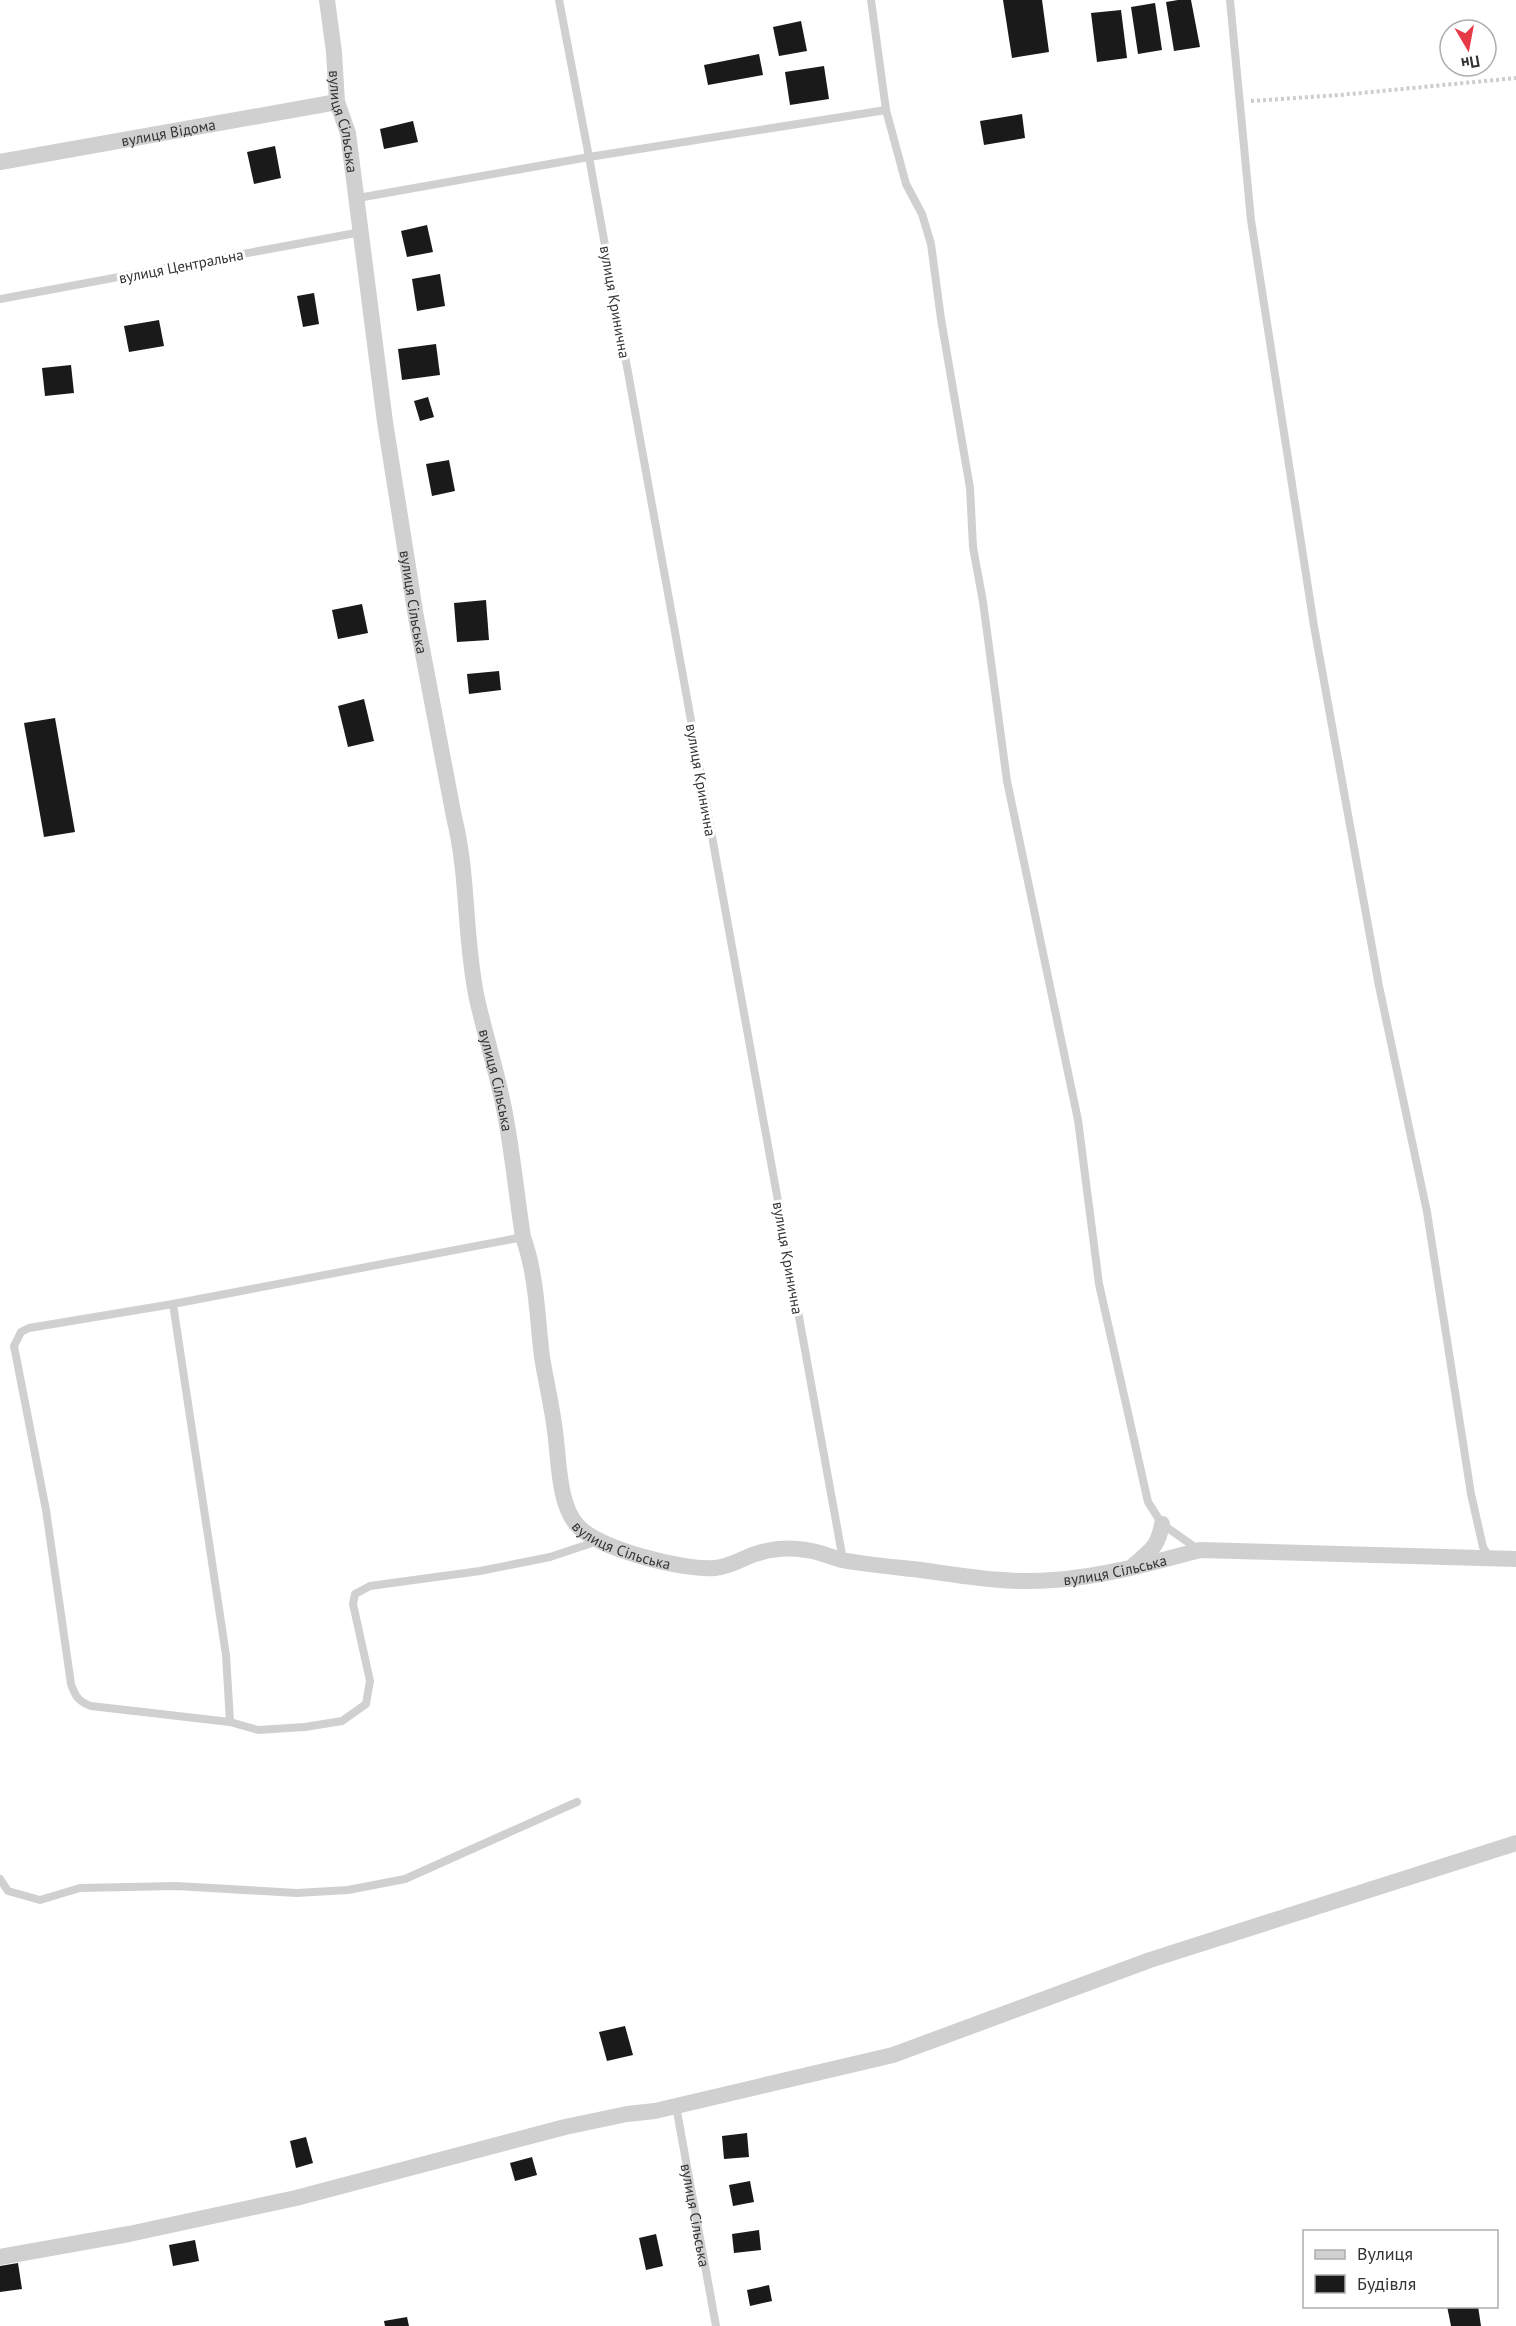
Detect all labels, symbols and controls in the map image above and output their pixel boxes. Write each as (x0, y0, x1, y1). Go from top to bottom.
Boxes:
north arrow (1438, 18, 1498, 78)
text: Пн (1460, 51, 1482, 74)
street label: вулиця Сільська (326, 70, 362, 174)
street label: вулиця Відома (120, 114, 217, 150)
street label: вулиця Кринична (596, 244, 634, 360)
street label: вулиця Центральна (117, 245, 245, 287)
street label: вулиця Сільська (396, 549, 432, 655)
street label: вулиця Кринична (682, 722, 720, 838)
street label: вулиця Сільська (475, 1027, 517, 1133)
street label: вулиця Кринична (769, 1200, 807, 1316)
street label: вулиця Сільська (568, 1517, 673, 1573)
street label: вулиця Сільська (1063, 1550, 1169, 1589)
street label: вулиця Сільська (677, 2162, 715, 2268)
legend (1303, 2230, 1498, 2308)
text: Вулиця (1357, 2242, 1413, 2265)
text: Будівля (1357, 2272, 1416, 2295)

